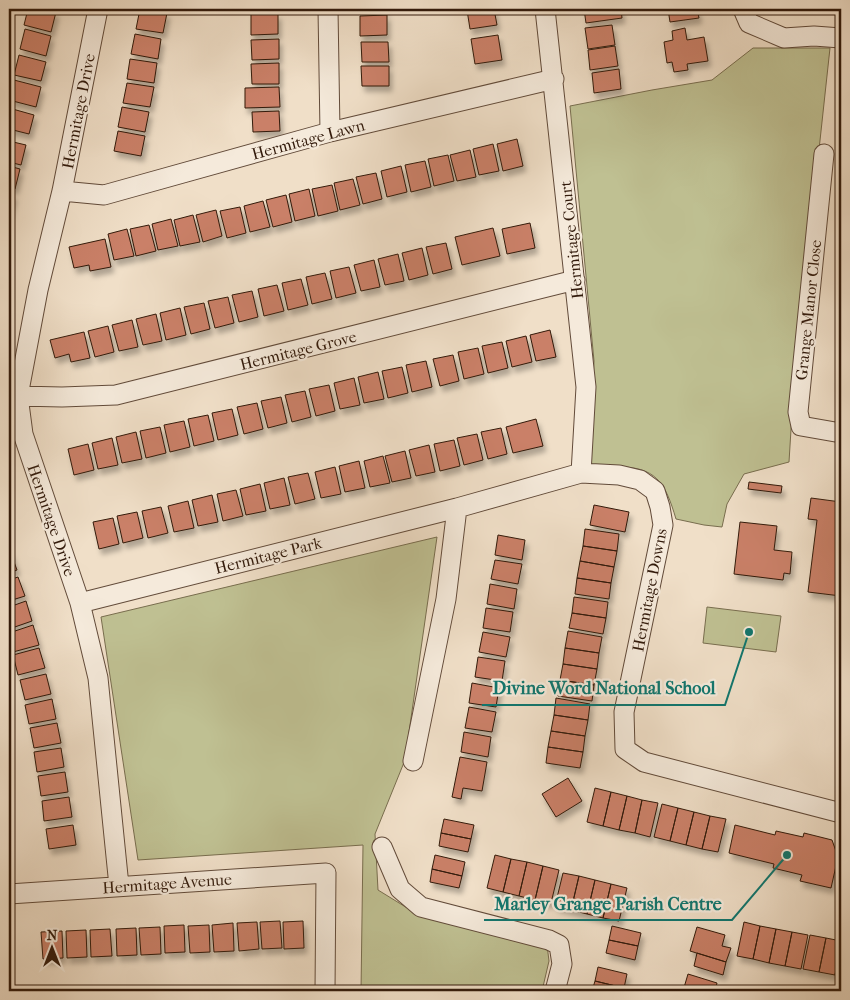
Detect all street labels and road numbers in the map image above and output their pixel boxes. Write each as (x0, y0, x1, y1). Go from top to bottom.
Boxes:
street label: Hermitage Drive (58, 52, 99, 170)
street label: Hermitage Lawn (250, 115, 367, 164)
street label: Hermitage Court (556, 180, 587, 300)
street label: Grange Manor Close (792, 239, 825, 381)
street label: Hermitage Grove (238, 327, 359, 374)
street label: Hermitage Drive (23, 462, 80, 579)
street label: Hermitage Downs (628, 527, 671, 653)
street label: Hermitage Park (212, 533, 324, 578)
street label: Hermitage Avenue (102, 869, 233, 898)

